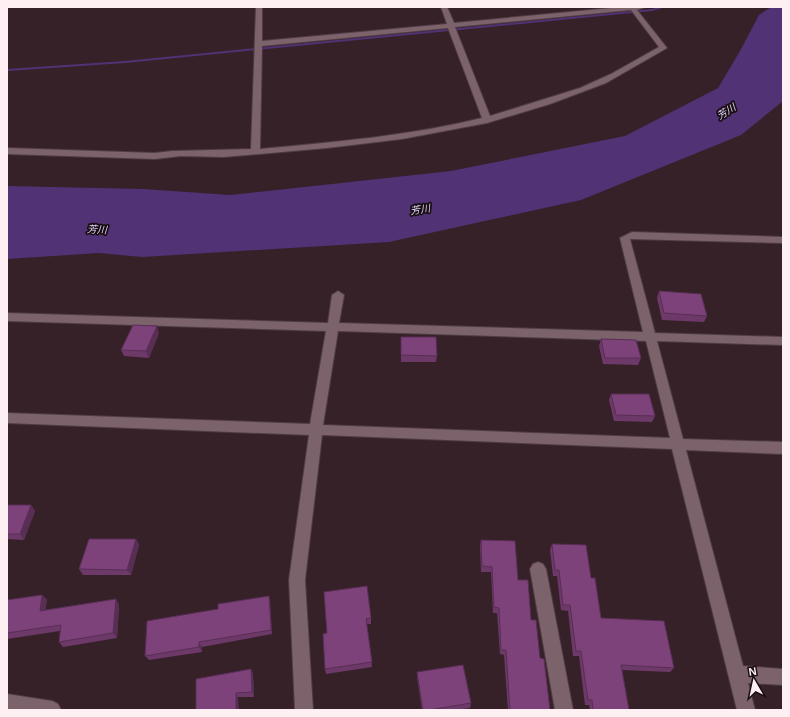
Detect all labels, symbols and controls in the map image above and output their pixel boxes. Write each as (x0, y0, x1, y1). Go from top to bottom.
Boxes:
water label: 芳川 (715, 101, 739, 121)
water label: 芳川 (409, 202, 432, 216)
water label: 芳川 (87, 223, 108, 236)
north arrow (734, 661, 774, 701)
text: N (748, 665, 757, 678)

